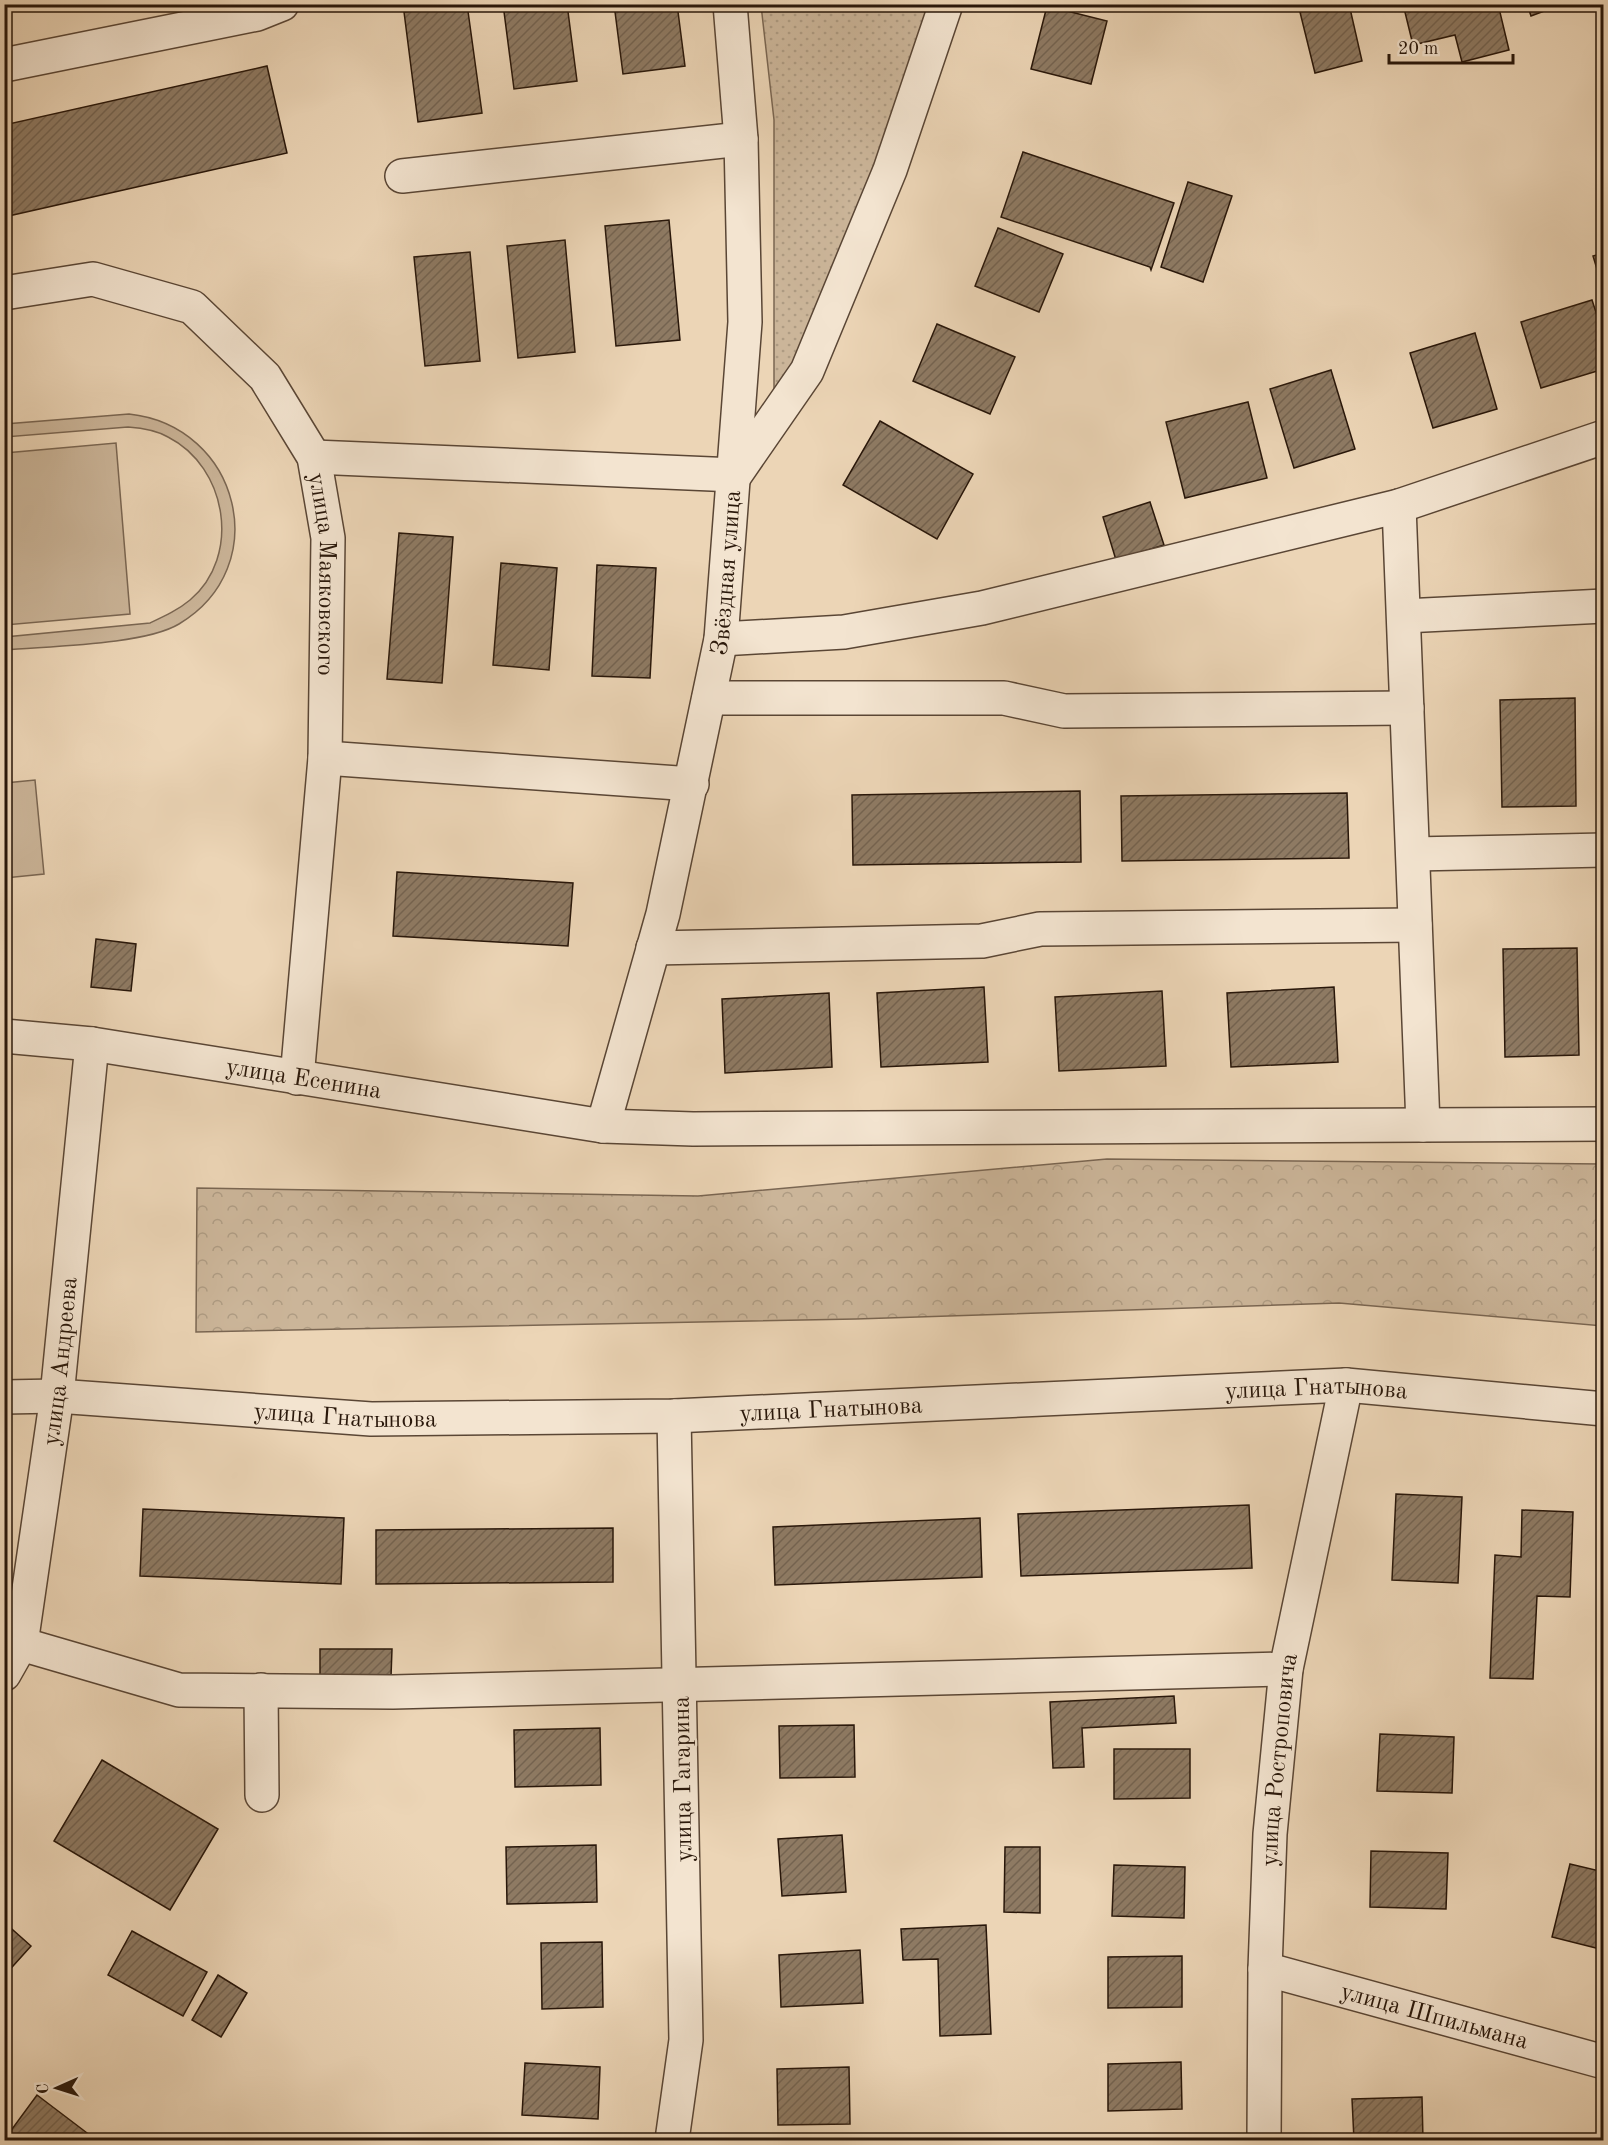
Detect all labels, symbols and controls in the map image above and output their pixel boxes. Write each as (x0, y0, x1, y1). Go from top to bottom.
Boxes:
scale bar (1389, 27, 1514, 65)
text: 20 m (1398, 40, 1438, 58)
street label: улица Маяковского (303, 471, 338, 676)
street label: Звёздная улица (708, 489, 746, 658)
street label: улица Есенина (224, 1056, 383, 1104)
street label: улица Андреева (40, 1276, 83, 1447)
street label: улица Гнатынова (1225, 1375, 1409, 1405)
street label: улица Гнатынова (739, 1395, 923, 1427)
street label: улица Гнатынова (253, 1400, 437, 1433)
street label: улица Ростроповича (1259, 1651, 1303, 1867)
street label: улица Гагарина (671, 1696, 697, 1862)
street label: улица Шпильмана (1338, 1980, 1531, 2055)
north arrow (27, 2058, 87, 2118)
text: С (36, 2083, 52, 2094)

